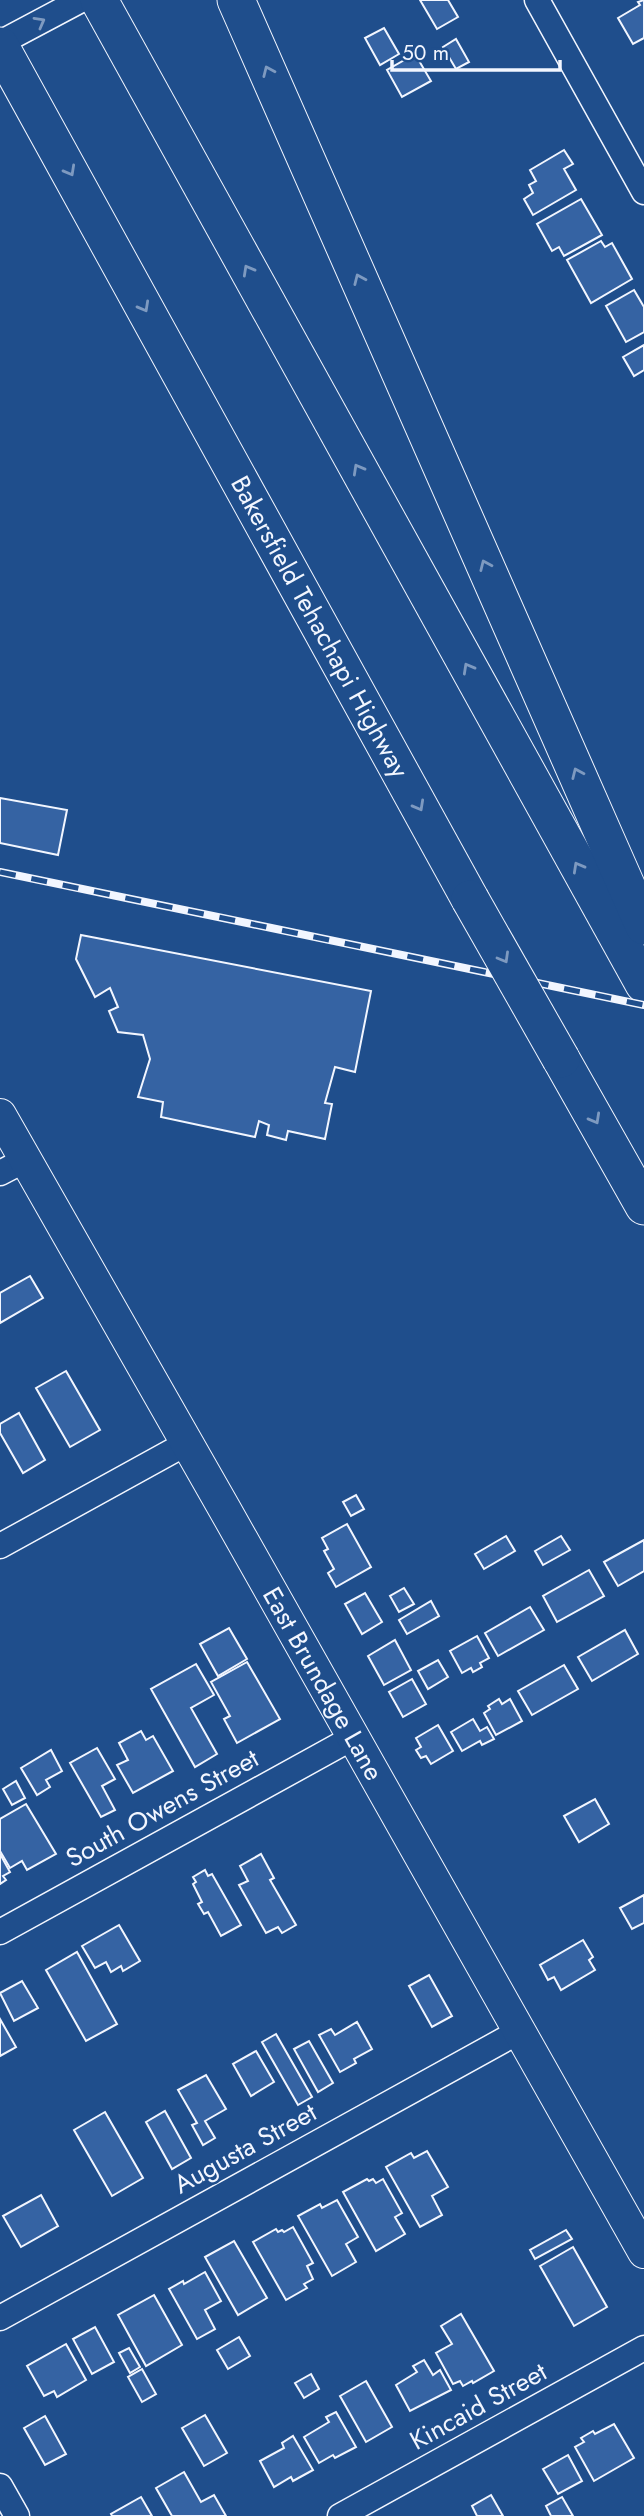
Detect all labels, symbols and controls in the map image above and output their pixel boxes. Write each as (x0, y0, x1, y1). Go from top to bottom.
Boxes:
one-way arrow (33, 16, 45, 30)
scale bar (392, 28, 560, 72)
text: 50 m (402, 38, 449, 68)
one-way arrow (262, 66, 276, 78)
one-way arrow (62, 164, 75, 176)
one-way arrow (243, 265, 256, 277)
one-way arrow (353, 274, 367, 287)
one-way arrow (136, 300, 149, 312)
one-way arrow (353, 464, 366, 476)
street label: Bakersfield Tehachapi Highway (221, 469, 419, 785)
one-way arrow (479, 560, 493, 572)
one-way arrow (463, 663, 476, 675)
one-way arrow (571, 768, 585, 781)
one-way arrow (411, 799, 424, 812)
one-way arrow (573, 862, 586, 874)
one-way arrow (496, 951, 509, 963)
one-way arrow (587, 1111, 600, 1124)
street label: East Brundage Lane (253, 1580, 393, 1787)
street label: South Owens Street (59, 1739, 266, 1877)
street label: Augusta Street (167, 2093, 324, 2203)
street label: Kincaid Street (403, 2352, 554, 2459)

